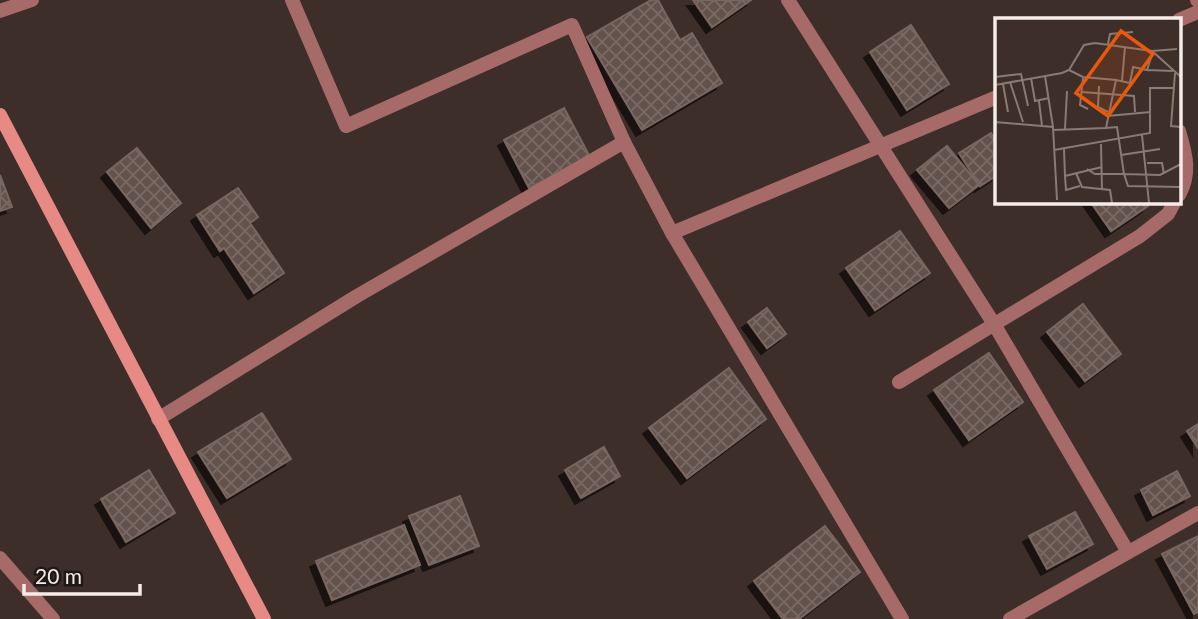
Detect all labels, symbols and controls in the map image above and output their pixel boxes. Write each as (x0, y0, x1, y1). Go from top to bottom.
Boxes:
inset map (995, 18, 1180, 203)
scale bar (24, 552, 140, 596)
text: 20 m (35, 563, 82, 588)

